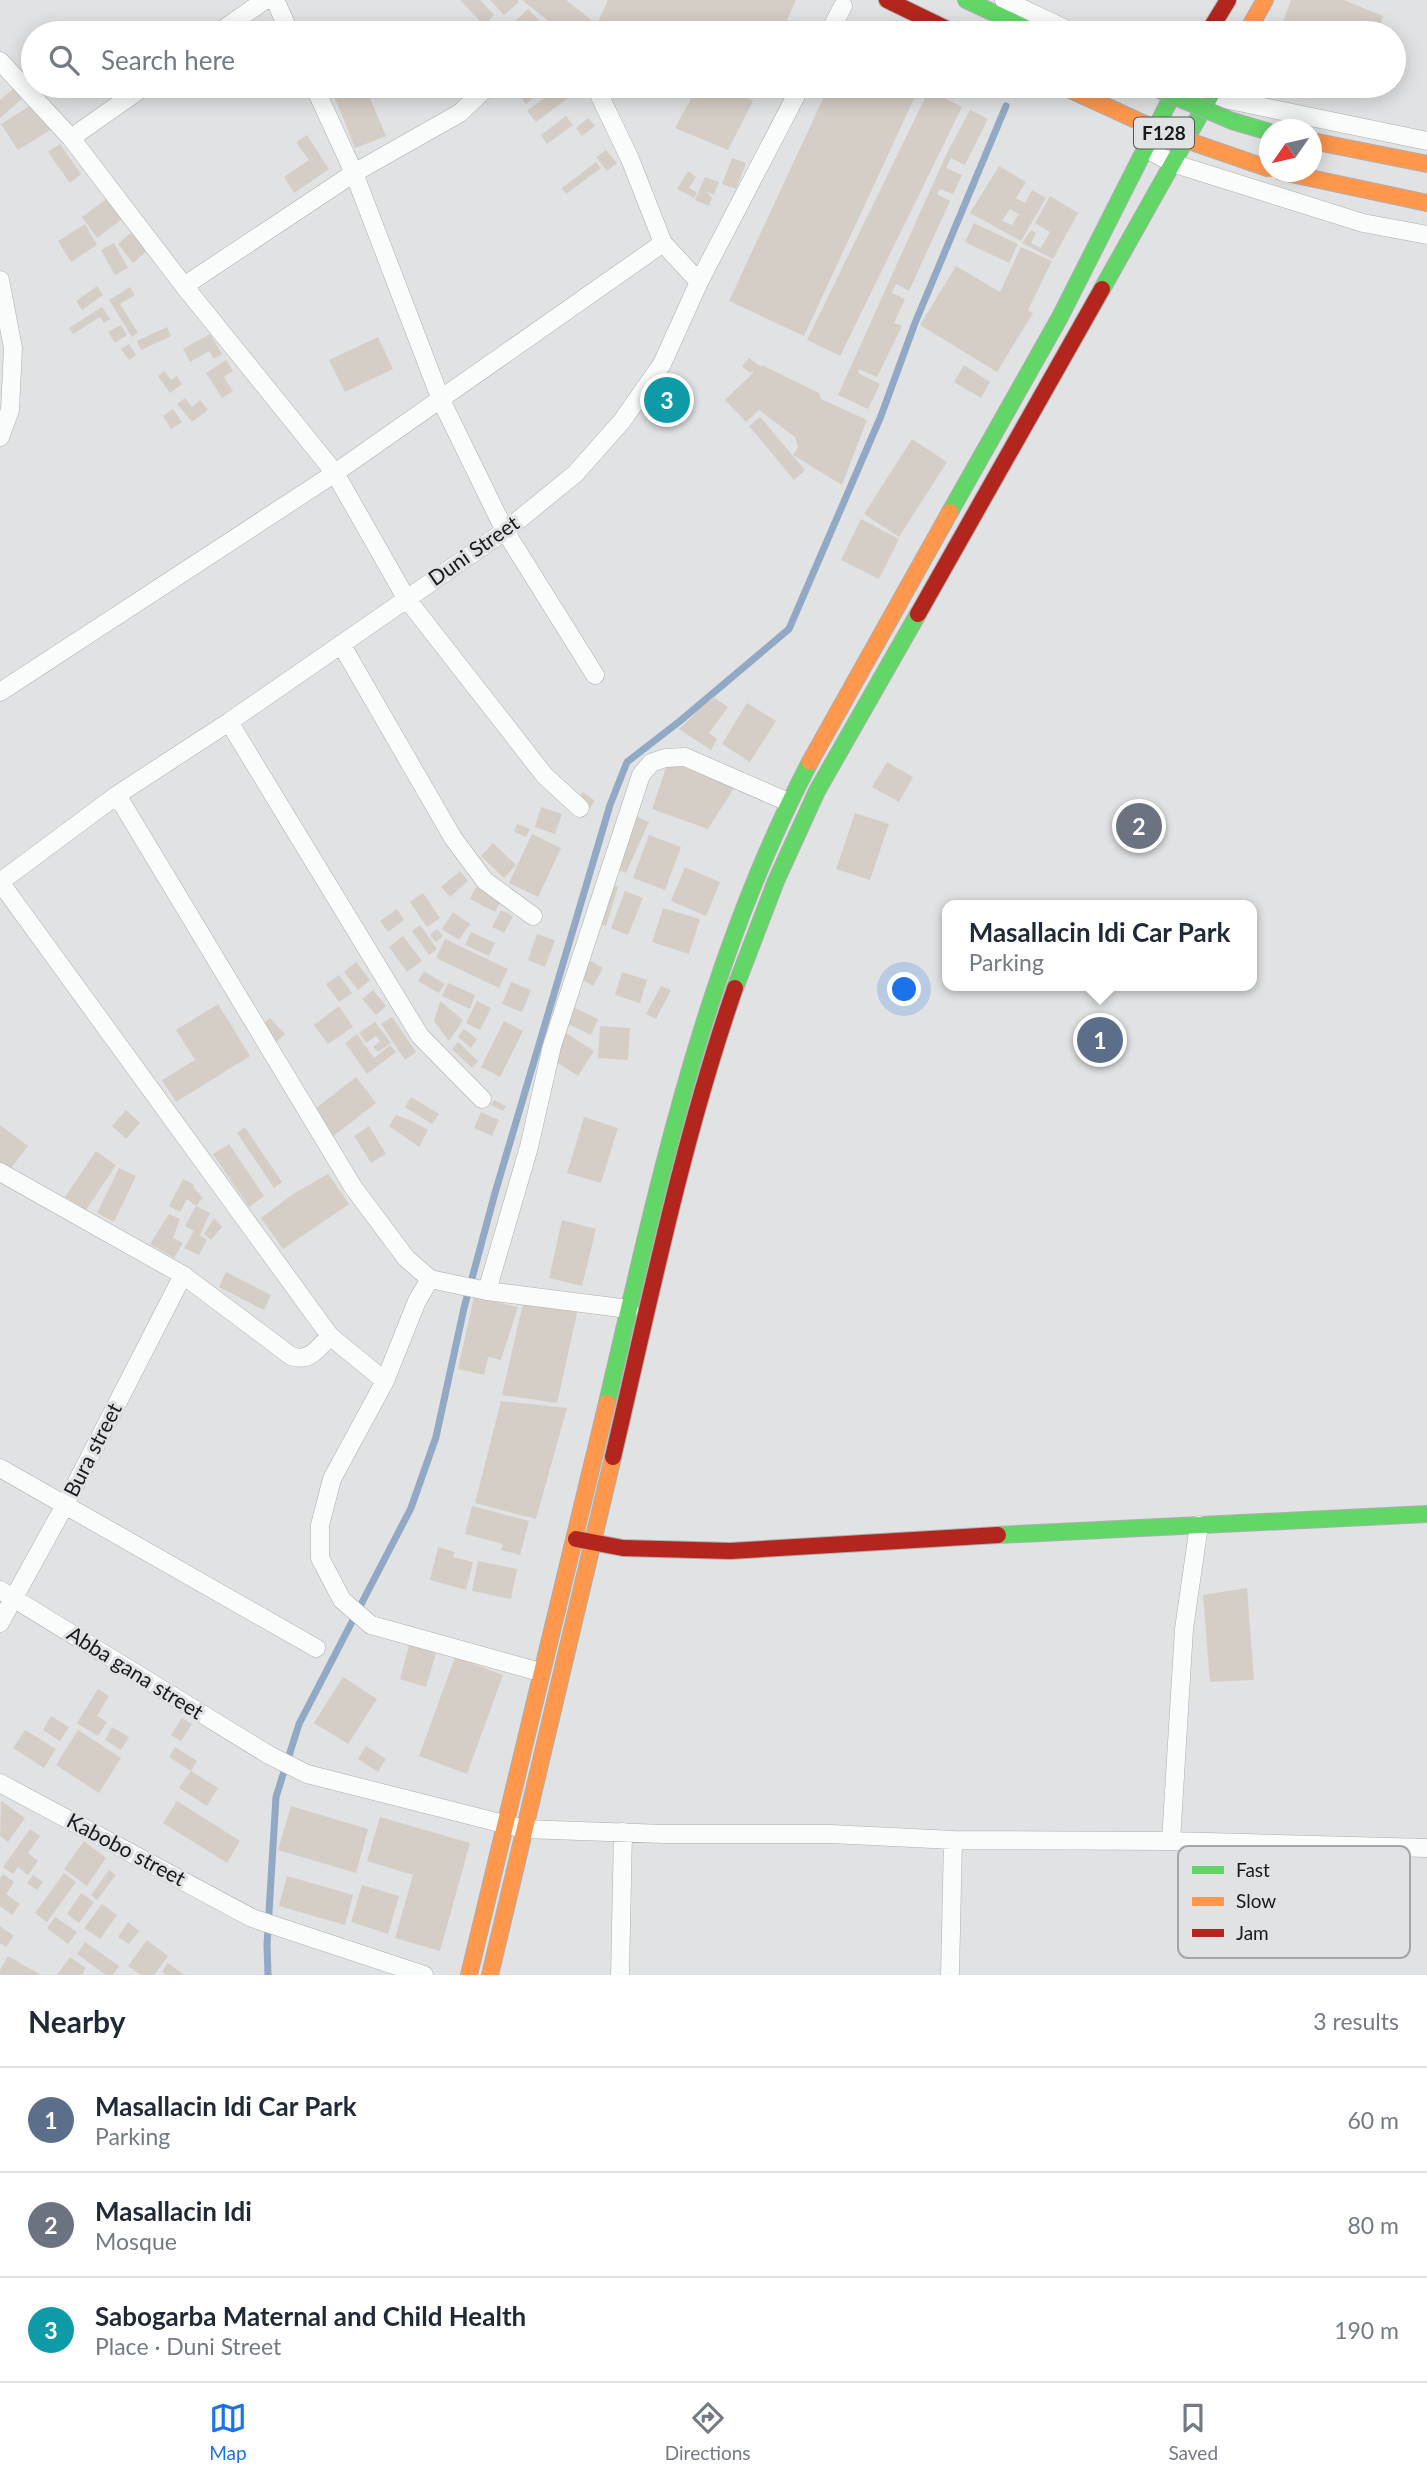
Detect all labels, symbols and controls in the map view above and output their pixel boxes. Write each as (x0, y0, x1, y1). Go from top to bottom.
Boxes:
search box (21, 21, 1406, 98)
icon: search (45, 41, 83, 79)
text: Search here (101, 44, 235, 76)
road number: F128 (1134, 118, 1194, 148)
north arrow (1259, 119, 1322, 182)
pin: 3 (644, 374, 690, 426)
street label: Duni Street (423, 509, 524, 590)
pin: 2 (1116, 800, 1162, 852)
popup (942, 900, 1257, 991)
text: Masallacin Idi Car Park (969, 916, 1230, 948)
text: Parking (969, 948, 1044, 976)
your location (887, 972, 921, 1006)
pin: 1 (1077, 1014, 1123, 1066)
street label: Bura street (57, 1398, 126, 1500)
street label: Abba gana street (63, 1620, 209, 1724)
street label: Kabobo street (63, 1807, 191, 1891)
legend (1178, 1846, 1410, 1958)
text: Fast (1236, 1858, 1270, 1881)
text: Slow (1236, 1889, 1276, 1912)
text: Jam (1236, 1921, 1269, 1944)
text: Nearby (28, 2003, 126, 2039)
text: 3 results (1313, 2007, 1399, 2035)
text: Masallacin Idi Car Park (95, 2090, 357, 2122)
text: 1 (44, 2106, 58, 2134)
text: 60 m (1348, 2106, 1399, 2134)
text: Parking (95, 2122, 170, 2150)
text: Masallacin Idi (95, 2195, 252, 2227)
text: 2 (44, 2211, 58, 2239)
text: 80 m (1348, 2211, 1399, 2239)
text: Mosque (95, 2227, 177, 2255)
text: Sabogarba Maternal and Child Health (95, 2300, 526, 2332)
text: 3 (44, 2316, 58, 2344)
text: 190 m (1334, 2316, 1399, 2344)
text: Place · Duni Street (95, 2332, 281, 2360)
tab: Map (209, 2399, 247, 2464)
tab: Directions (665, 2399, 751, 2464)
tab: Saved (1168, 2399, 1218, 2464)

